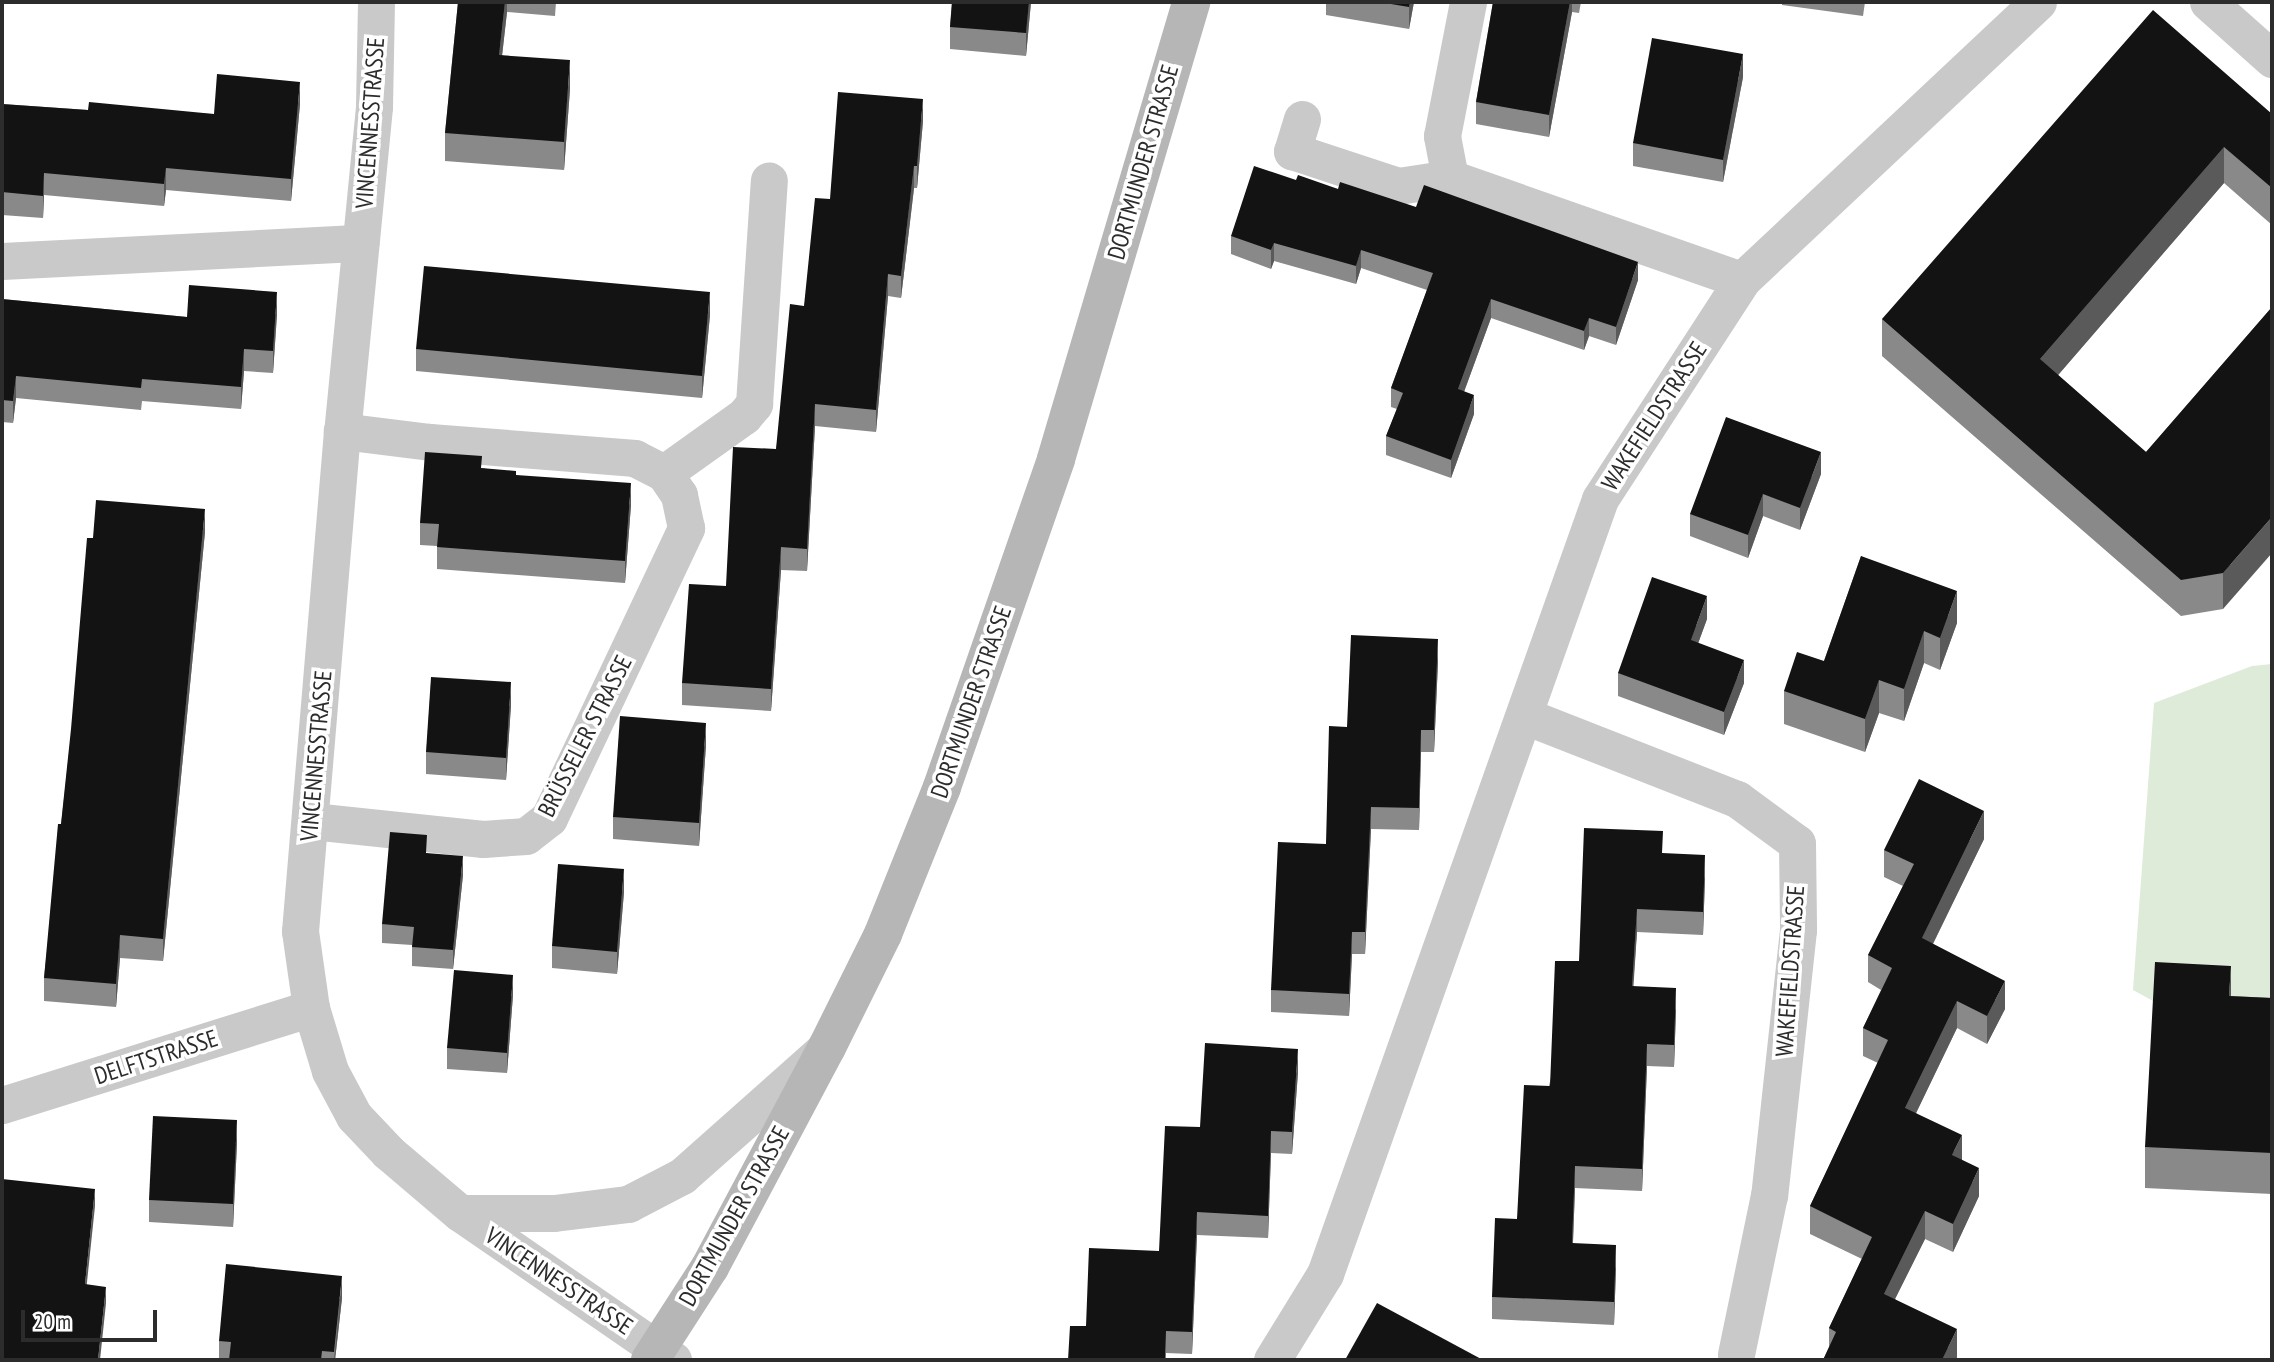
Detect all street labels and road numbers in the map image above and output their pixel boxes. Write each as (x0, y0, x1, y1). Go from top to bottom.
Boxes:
street label: VINCENNESSTRASSE (350, 36, 390, 210)
street label: DORTMUNDER STRASSE (1101, 61, 1185, 263)
street label: WAKEFIELDSTRASSE (1595, 336, 1713, 496)
street label: DORTMUNDER STRASSE (925, 602, 1017, 802)
street label: BRÜSSELER STRASSE (532, 651, 638, 821)
street label: VINCENNESSTRASSE (294, 669, 338, 843)
street label: WAKEFIELDSTRASSE (1770, 884, 1810, 1058)
street label: DELFTSTRASSE (91, 1024, 221, 1090)
street label: DORTMUNDER STRASSE (673, 1121, 795, 1311)
street label: VINCENNESSTRASSE (480, 1221, 638, 1341)

